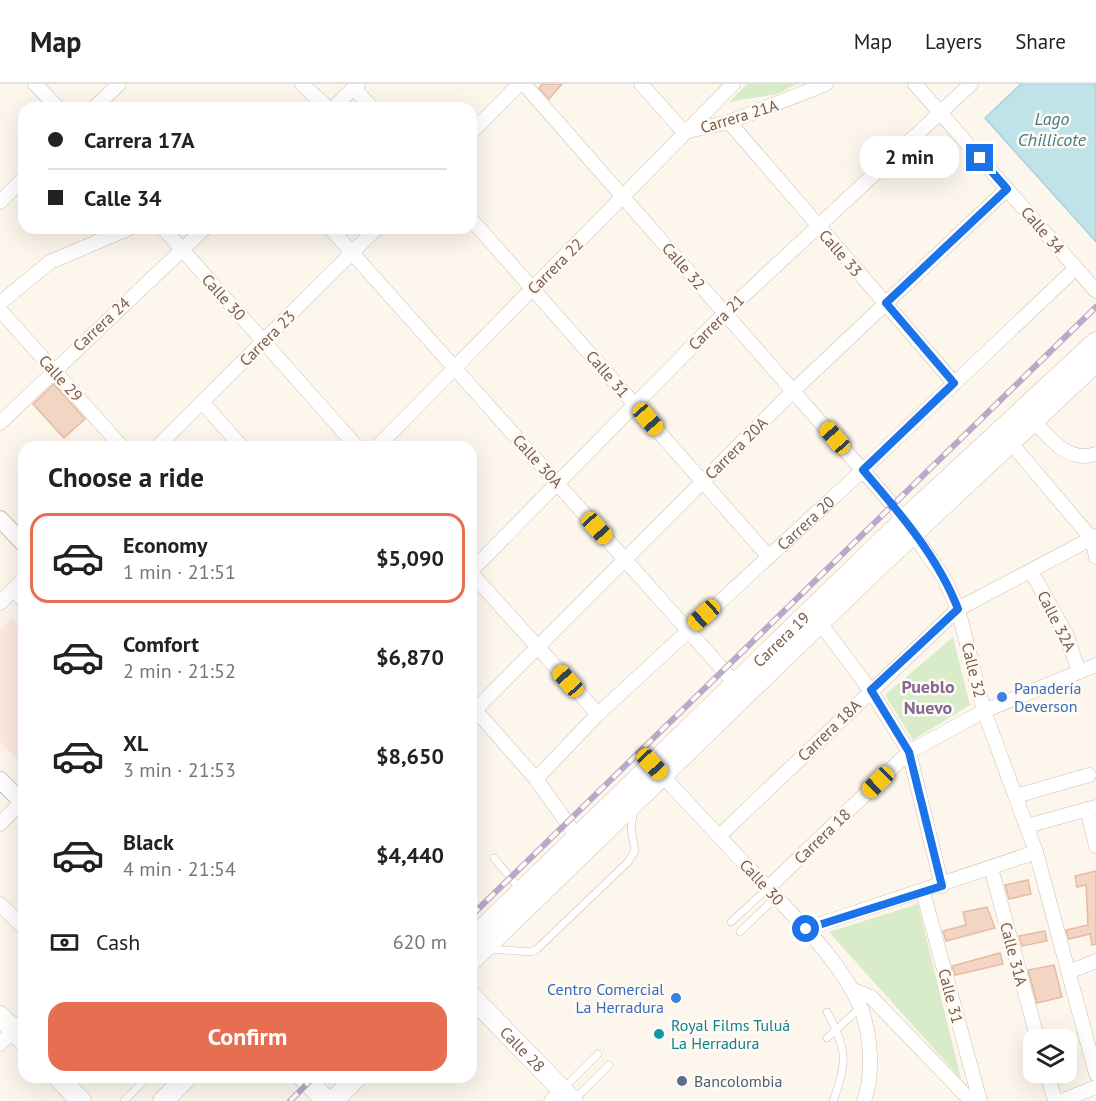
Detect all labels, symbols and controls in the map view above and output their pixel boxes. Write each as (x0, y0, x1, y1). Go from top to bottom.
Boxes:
text: Map (30, 23, 81, 60)
text: Map (854, 28, 892, 55)
text: Layers (925, 28, 982, 55)
text: Share (1015, 28, 1066, 55)
street label: Carrera 21A (698, 95, 781, 137)
water label: Lago Chillicote (1018, 107, 1087, 151)
text: Carrera 17A (84, 126, 195, 154)
callout: 2 min (860, 137, 959, 179)
text: 2 min (885, 144, 934, 170)
route end (966, 144, 993, 171)
text: Calle 34 (84, 184, 162, 212)
street label: Calle 34 (1017, 202, 1069, 258)
street label: Calle 33 (815, 225, 867, 281)
street label: Carrera 22 (523, 234, 587, 298)
street label: Calle 32 (658, 238, 710, 294)
street label: Calle 30 (198, 270, 250, 325)
street label: Carrera 21 (684, 290, 748, 354)
street label: Carrera 24 (68, 292, 134, 355)
street label: Carrera 23 (235, 306, 299, 370)
street label: Calle 31 (582, 346, 634, 402)
street label: Calle 29 (35, 351, 87, 405)
car (629, 400, 667, 438)
street label: Carrera 20A (701, 412, 772, 483)
car (816, 419, 854, 457)
street label: Calle 30A (509, 430, 568, 492)
text: Choose a ride (48, 460, 204, 494)
street label: Carrera 20 (773, 491, 839, 554)
car (578, 509, 616, 547)
icon: car (51, 531, 105, 585)
text: Economy (123, 531, 207, 559)
text: $5,090 (376, 544, 444, 572)
text: 1 min · 21:51 (123, 559, 236, 585)
street label: Calle 32A (1033, 587, 1081, 655)
car (685, 596, 723, 634)
street label: Carrera 19 (749, 607, 814, 671)
icon: car (51, 630, 105, 684)
text: Comfort (123, 630, 199, 658)
street label: Calle 32 (958, 640, 990, 700)
text: $6,870 (376, 643, 444, 671)
text: 2 min · 21:52 (123, 658, 236, 684)
car (549, 662, 587, 700)
district label: Pueblo Nuevo (901, 675, 955, 719)
place label: Panadería Deverson (1014, 678, 1081, 716)
marker: Panadería Deverson (995, 690, 1009, 704)
street label: Carrera 18A (793, 694, 865, 765)
icon: car (51, 729, 105, 783)
text: XL (123, 729, 148, 757)
text: $8,650 (376, 742, 444, 770)
car (633, 745, 671, 783)
text: 3 min · 21:53 (123, 757, 236, 783)
car (859, 763, 897, 801)
street label: Carrera 18 (790, 804, 854, 868)
icon: car (51, 828, 105, 882)
text: Black (123, 828, 174, 856)
text: $4,440 (376, 841, 444, 869)
street label: Calle 30 (736, 855, 789, 909)
text: 4 min · 21:54 (123, 856, 236, 882)
route start (792, 915, 819, 942)
street label: Calle 31A (996, 920, 1032, 989)
icon: cash (48, 926, 81, 959)
text: Cash (96, 928, 140, 956)
text: 620 m (393, 929, 447, 955)
street label: Calle 31 (934, 966, 968, 1026)
place label: Centro Comercial La Herradura (547, 979, 664, 1017)
marker: Centro Comercial La Herradura (669, 991, 683, 1005)
button: Confirm (48, 1002, 447, 1071)
place label: Royal Films Tuluá La Herradura (671, 1015, 790, 1053)
street label: Calle 28 (496, 1022, 549, 1076)
marker: Royal Films Tuluá La Herradura (652, 1027, 666, 1041)
map controls (1023, 1029, 1077, 1083)
button: layers (1023, 1029, 1077, 1083)
place label: Bancolombia (694, 1071, 783, 1091)
marker: Bancolombia (675, 1074, 689, 1088)

